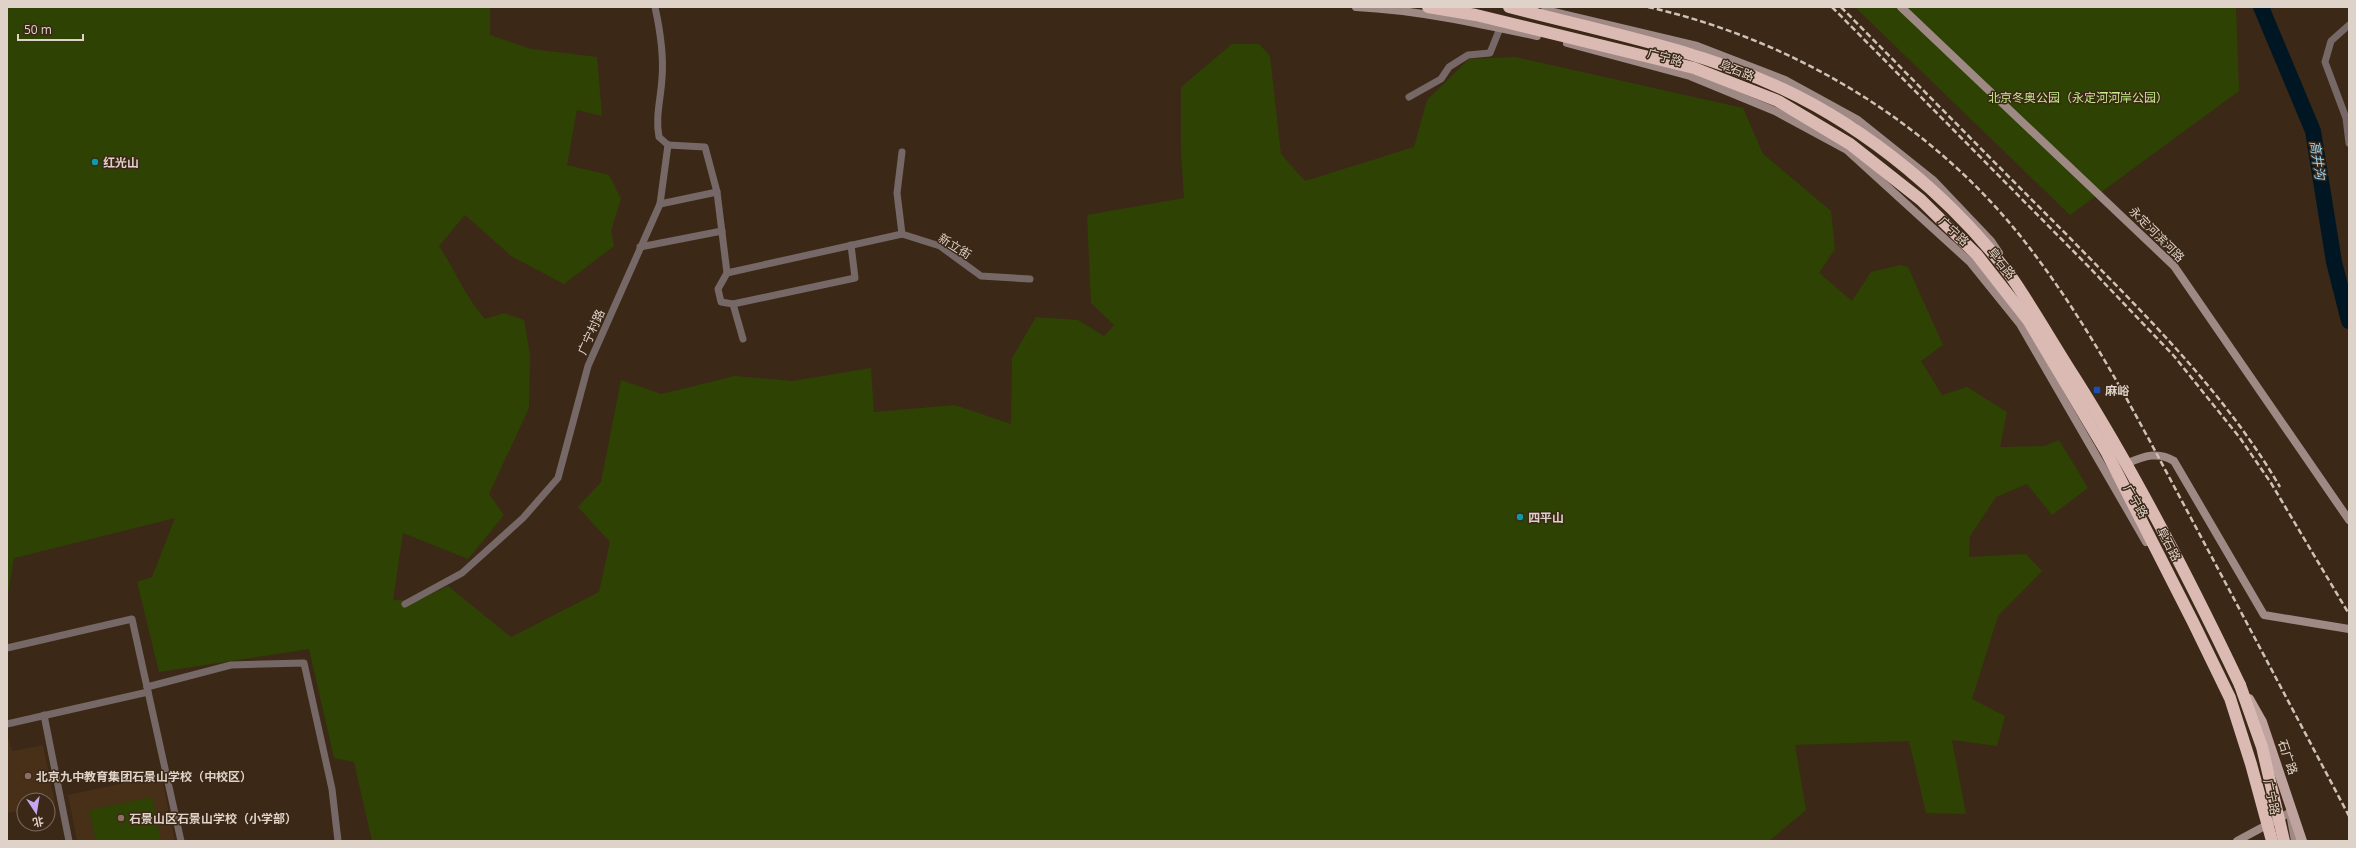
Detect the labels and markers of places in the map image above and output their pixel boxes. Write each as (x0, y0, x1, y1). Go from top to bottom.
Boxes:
place label: 红光山 (103, 154, 139, 171)
marker: 红光山 (90, 157, 100, 167)
place label: 麻峪 (2105, 382, 2130, 399)
marker: 麻峪 (2092, 385, 2102, 395)
place label: 四平山 (1528, 509, 1564, 526)
marker: 四平山 (1515, 512, 1525, 522)
place label: 北京九中教育集团石景山学校（中校区） (36, 768, 252, 785)
marker: 北京九中教育集团石景山学校（中校区） (23, 771, 33, 781)
place label: 石景山区石景山学校（小学部） (129, 810, 297, 827)
marker: 石景山区石景山学校（小学部） (116, 813, 126, 823)

